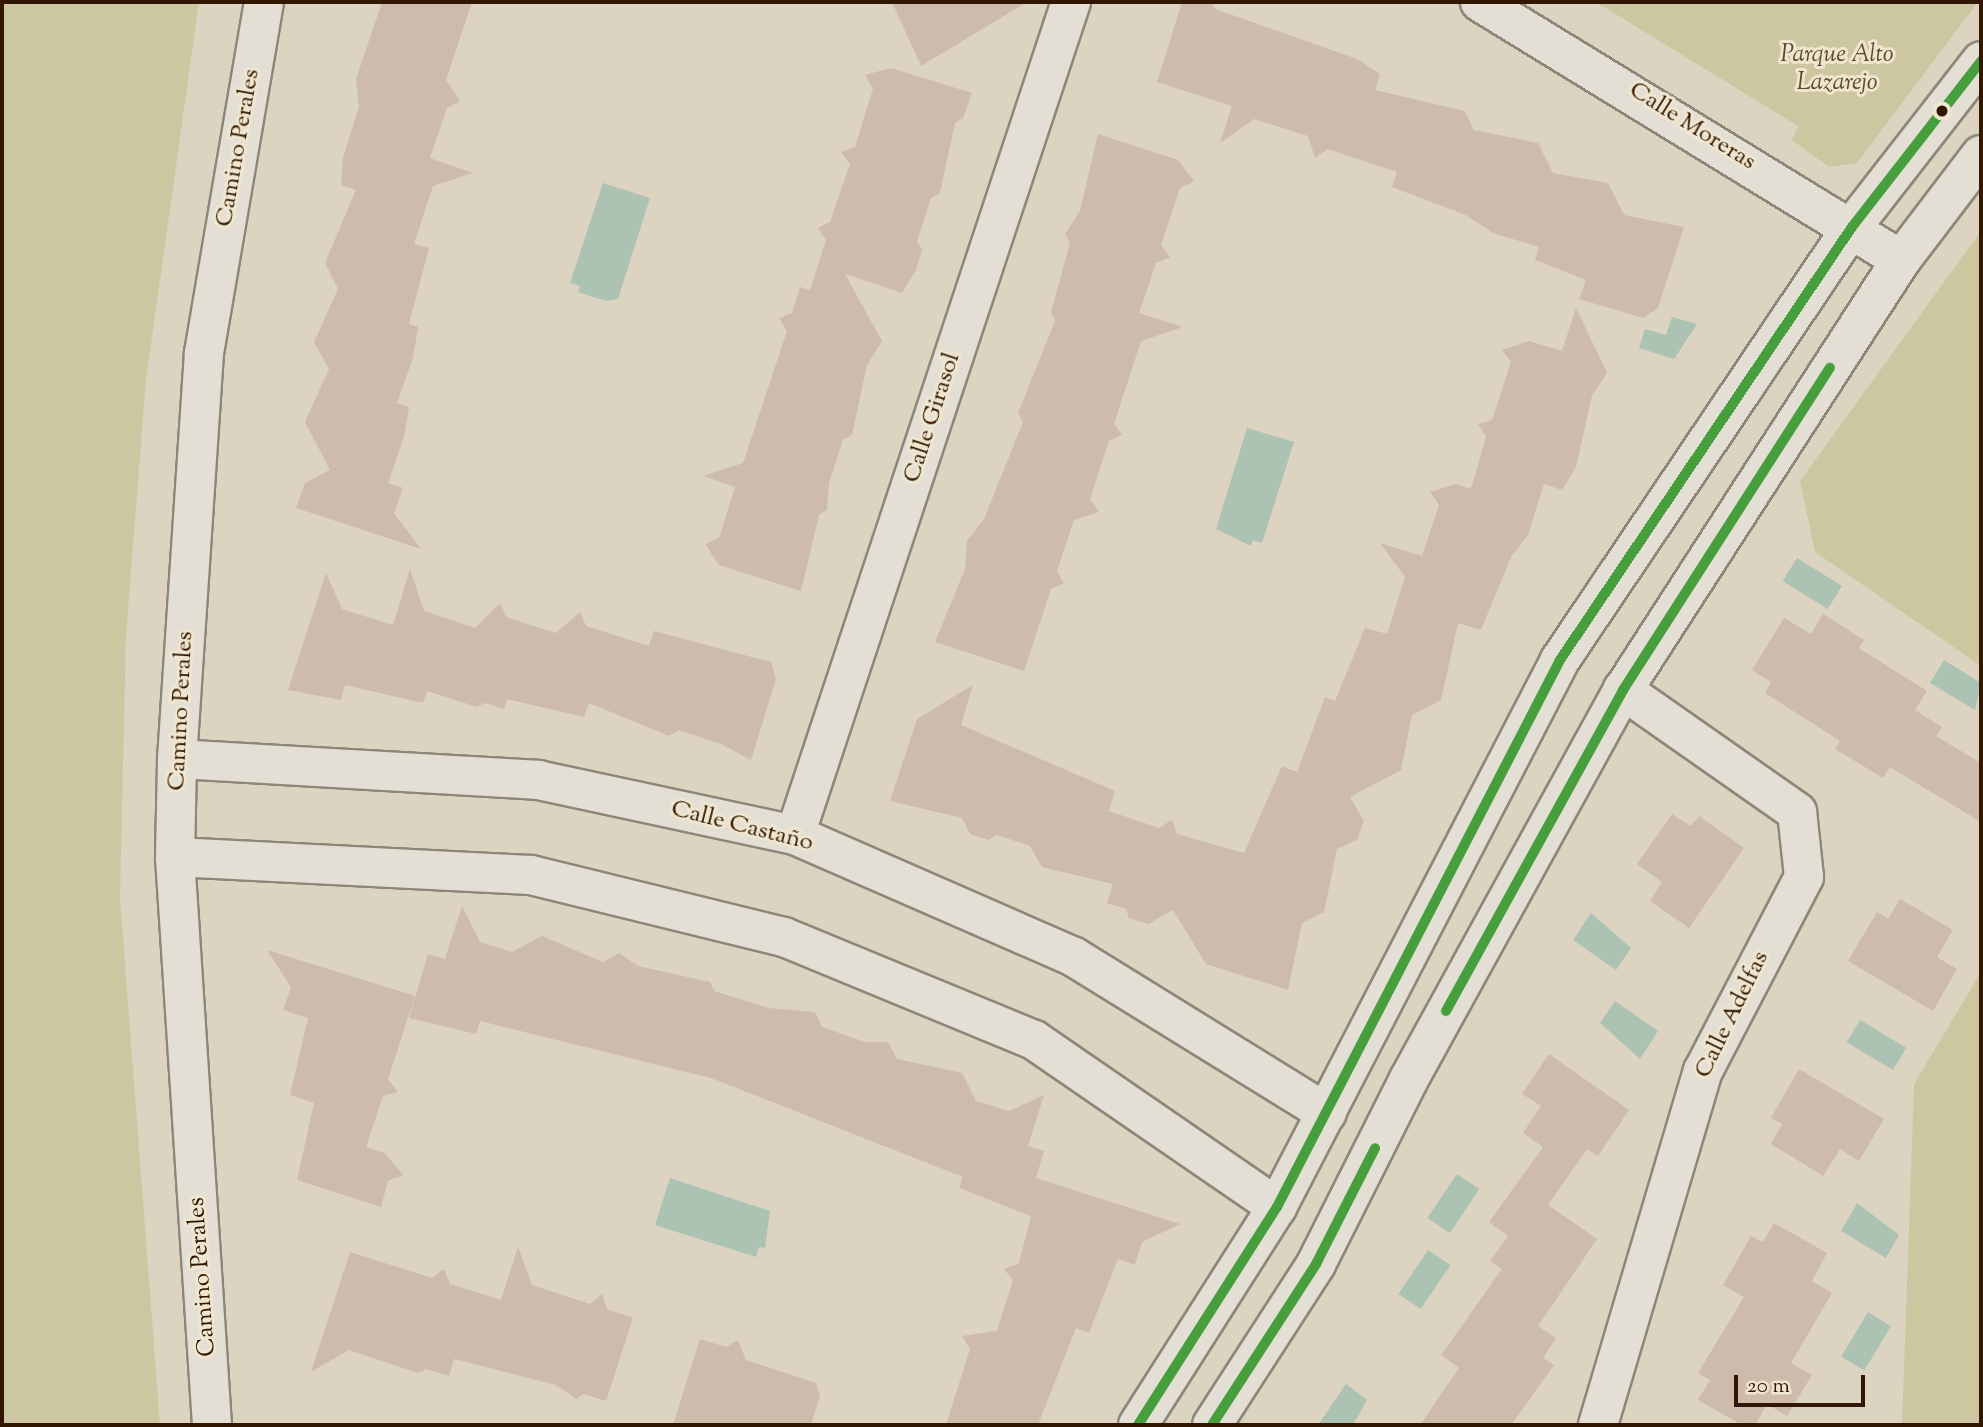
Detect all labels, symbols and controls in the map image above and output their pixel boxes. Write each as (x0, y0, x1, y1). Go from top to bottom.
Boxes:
park label: Parque Alto Lazarejo (1781, 42, 1893, 98)
street label: Camino Perales (211, 67, 267, 229)
street label: Calle Moreras (1623, 77, 1761, 177)
unlabelled marker (1935, 104, 1949, 118)
street label: Calle Girasol (898, 349, 968, 487)
street label: Camino Perales (163, 630, 201, 792)
street label: Calle Castaño (668, 795, 816, 859)
street label: Calle Adelfas (1690, 947, 1776, 1083)
street label: Camino Perales (183, 1196, 223, 1358)
scale bar (1738, 1360, 1869, 1404)
text: 20 m (1747, 1372, 1790, 1402)

